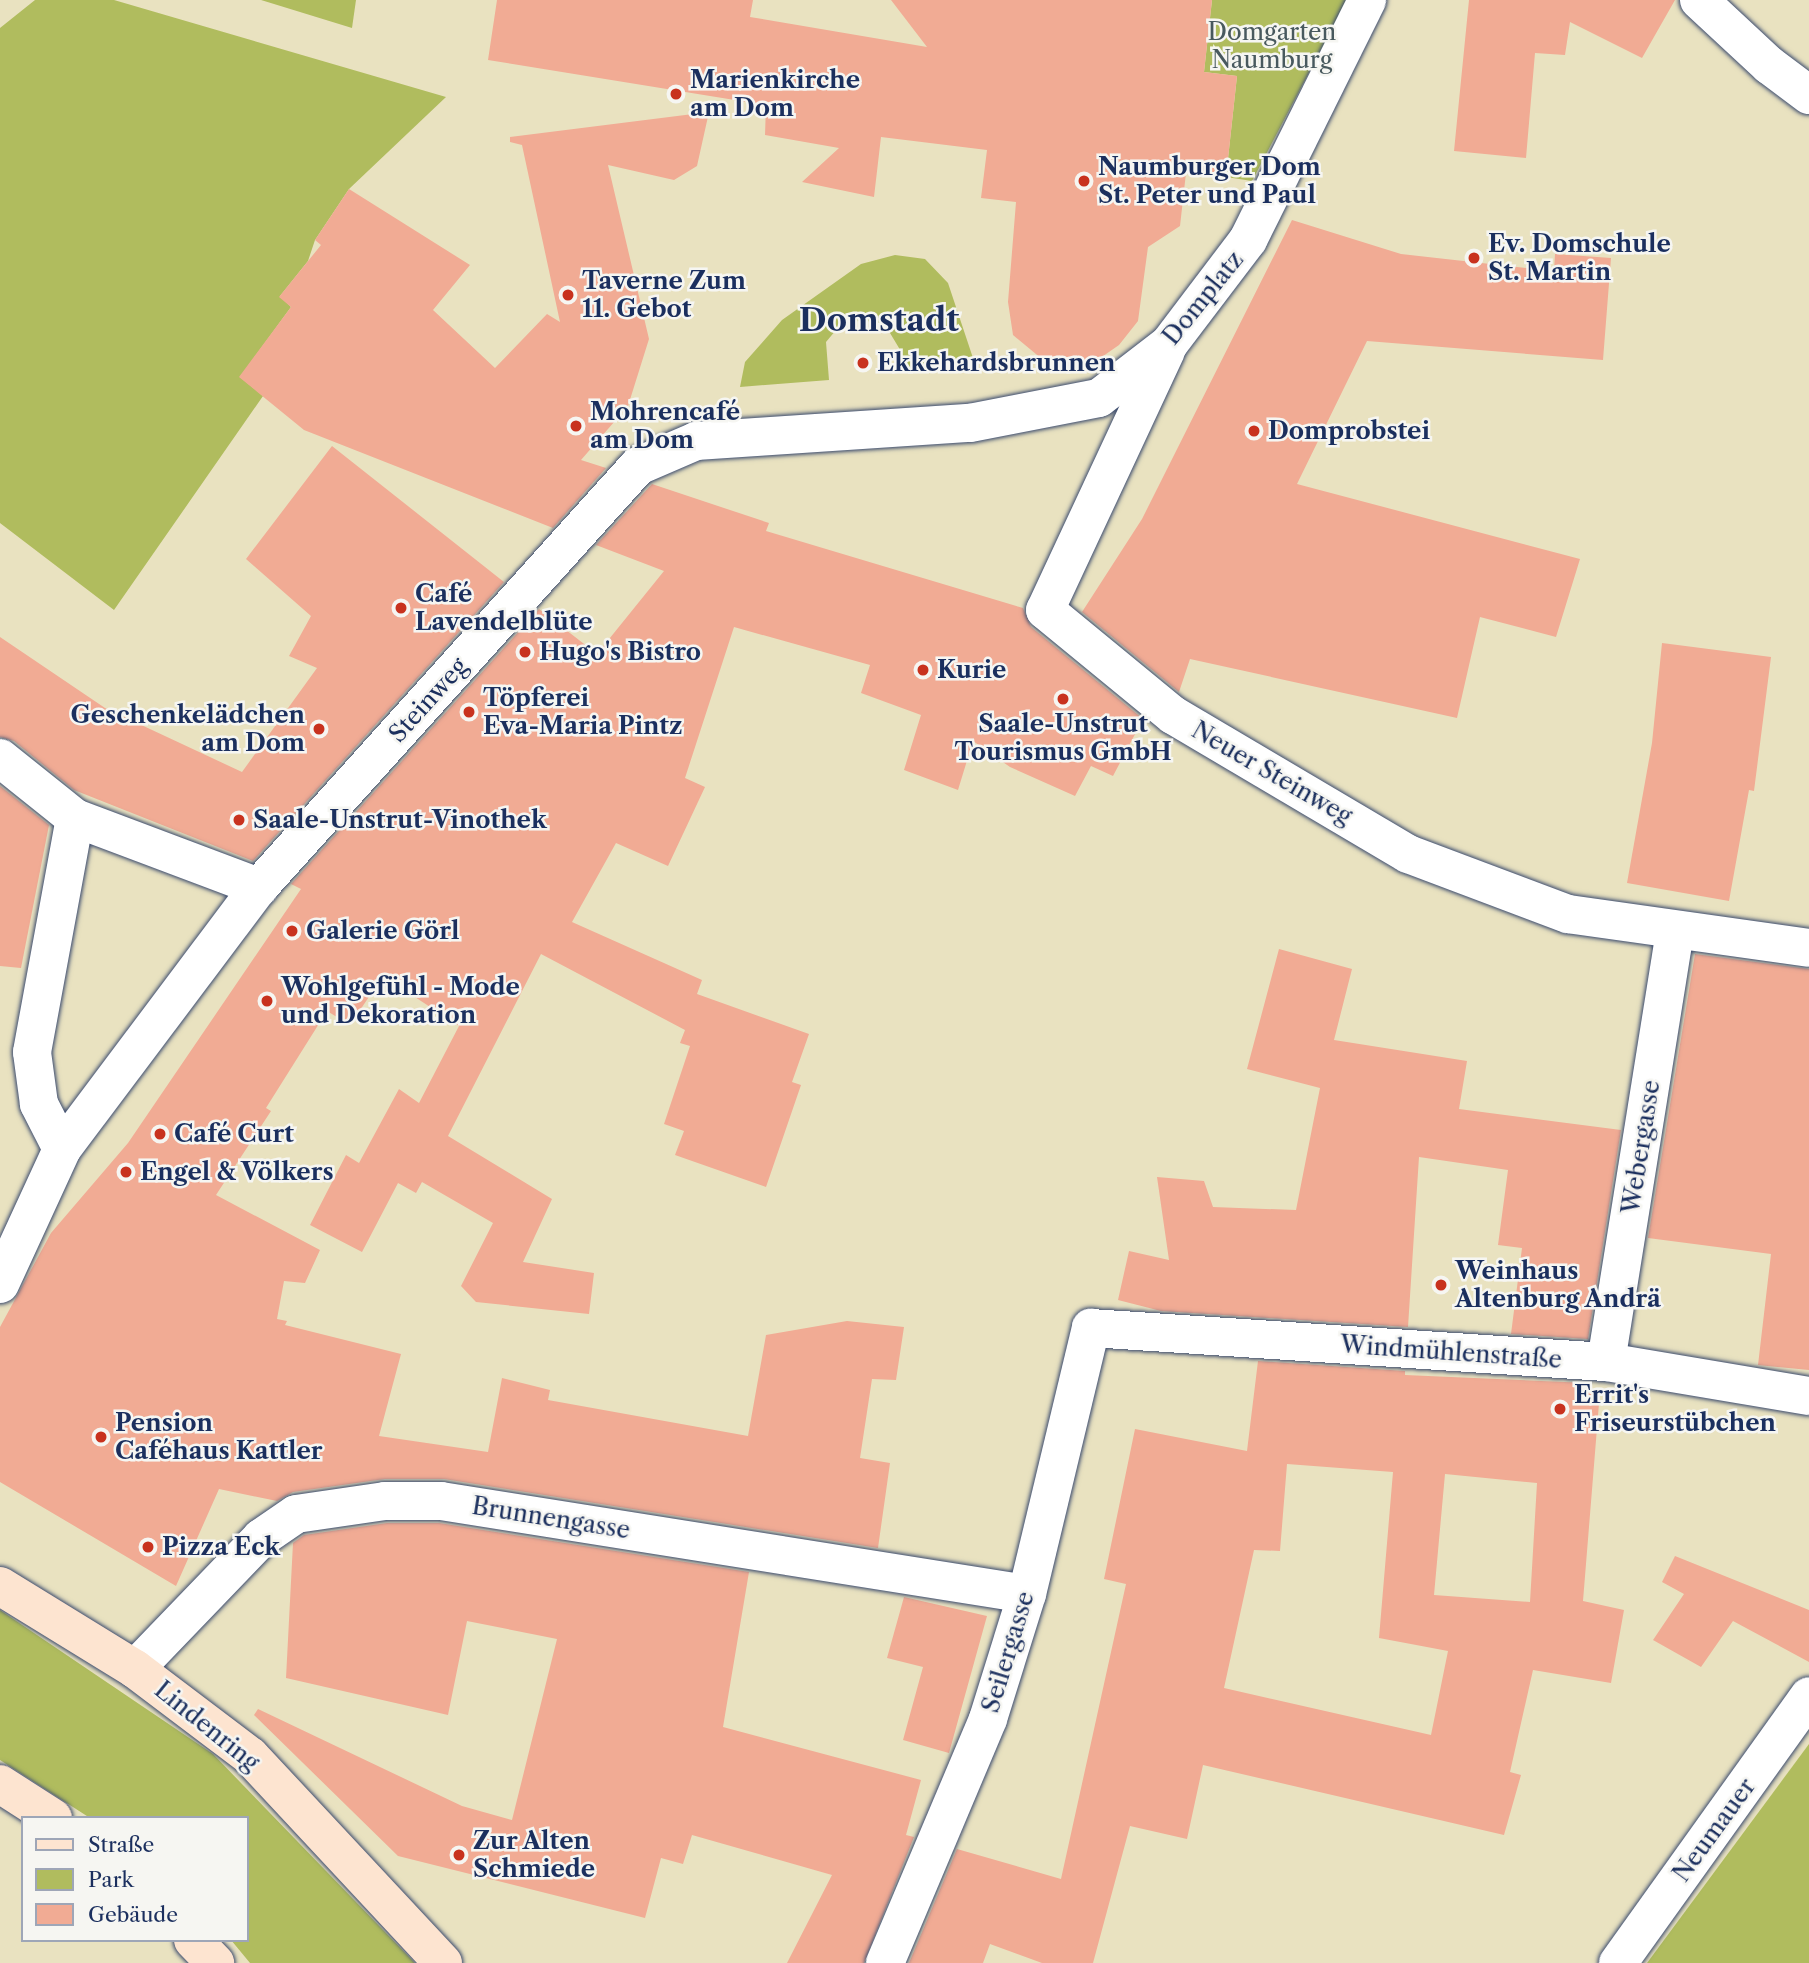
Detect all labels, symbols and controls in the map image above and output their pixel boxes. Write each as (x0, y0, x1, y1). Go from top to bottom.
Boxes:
park label: Domgarten Naumburg (1208, 18, 1336, 74)
place label: Marienkirche am Dom (690, 66, 860, 122)
marker: Marienkirche am Dom (668, 86, 684, 102)
place label: Naumburger Dom St. Peter und Paul (1098, 153, 1321, 209)
marker: Naumburger Dom St. Peter und Paul (1076, 173, 1092, 189)
place label: Ev. Domschule St. Martin (1488, 230, 1671, 286)
street label: Domplatz (1157, 245, 1249, 351)
marker: Ev. Domschule St. Martin (1466, 250, 1482, 266)
place label: Taverne Zum 11. Gebot (582, 267, 746, 323)
marker: Taverne Zum 11. Gebot (560, 287, 576, 303)
district label: Domstadt (799, 301, 959, 339)
place label: Ekkehardsbrunnen (877, 349, 1116, 377)
marker: Ekkehardsbrunnen (855, 355, 871, 371)
place label: Mohrencafé am Dom (590, 398, 740, 454)
place label: Domprobstei (1268, 417, 1430, 445)
marker: Mohrencafé am Dom (568, 418, 584, 434)
marker: Domprobstei (1246, 423, 1262, 439)
place label: Café Lavendelblüte (415, 580, 593, 636)
marker: Café Lavendelblüte (393, 600, 409, 616)
place label: Hugo's Bistro (539, 638, 701, 666)
marker: Hugo's Bistro (517, 644, 533, 660)
street label: Steinweg (383, 652, 473, 748)
place label: Kurie (937, 656, 1006, 684)
marker: Kurie (915, 662, 931, 678)
place label: Töpferei Eva-Maria Pintz (483, 684, 683, 740)
marker: Saale-Unstrut Tourismus GmbH (1055, 691, 1071, 707)
place label: Geschenkelädchen am Dom (70, 701, 305, 757)
marker: Töpferei Eva-Maria Pintz (461, 704, 477, 720)
place label: Saale-Unstrut Tourismus GmbH (954, 710, 1172, 766)
street label: Neuer Steinweg (1187, 715, 1357, 831)
marker: Geschenkelädchen am Dom (311, 721, 327, 737)
place label: Saale-Unstrut-Vinothek (253, 806, 547, 834)
marker: Saale-Unstrut-Vinothek (231, 812, 247, 828)
place label: Galerie Görl (306, 917, 459, 945)
marker: Galerie Görl (284, 923, 300, 939)
place label: Wohlgefühl - Mode und Dekoration (281, 973, 520, 1029)
marker: Wohlgefühl - Mode und Dekoration (259, 993, 275, 1009)
street label: Webergasse (1616, 1078, 1666, 1216)
place label: Café Curt (174, 1120, 294, 1148)
marker: Café Curt (152, 1126, 168, 1142)
place label: Engel & Völkers (140, 1158, 334, 1186)
marker: Engel & Völkers (118, 1164, 134, 1180)
place label: Weinhaus Altenburg Andrä (1455, 1257, 1662, 1313)
marker: Weinhaus Altenburg Andrä (1433, 1277, 1449, 1293)
street label: Windmühlenstraße (1339, 1330, 1563, 1374)
place label: Errit's Friseurstübchen (1574, 1381, 1776, 1437)
marker: Errit's Friseurstübchen (1552, 1401, 1568, 1417)
place label: Pension Caféhaus Kattler (115, 1409, 323, 1465)
marker: Pension Caféhaus Kattler (93, 1429, 109, 1445)
street label: Brunnengasse (470, 1491, 632, 1545)
place label: Pizza Eck (162, 1533, 280, 1561)
marker: Pizza Eck (140, 1539, 156, 1555)
street label: Seilergasse (976, 1588, 1040, 1716)
street label: Lindenring (149, 1675, 265, 1777)
street label: Neumauer (1667, 1773, 1761, 1887)
legend (21, 1816, 248, 1942)
place label: Zur Alten Schmiede (473, 1827, 595, 1883)
text: Straße (88, 1832, 154, 1857)
marker: Zur Alten Schmiede (451, 1847, 467, 1863)
text: Park (88, 1867, 134, 1892)
text: Gebäude (88, 1902, 178, 1927)

